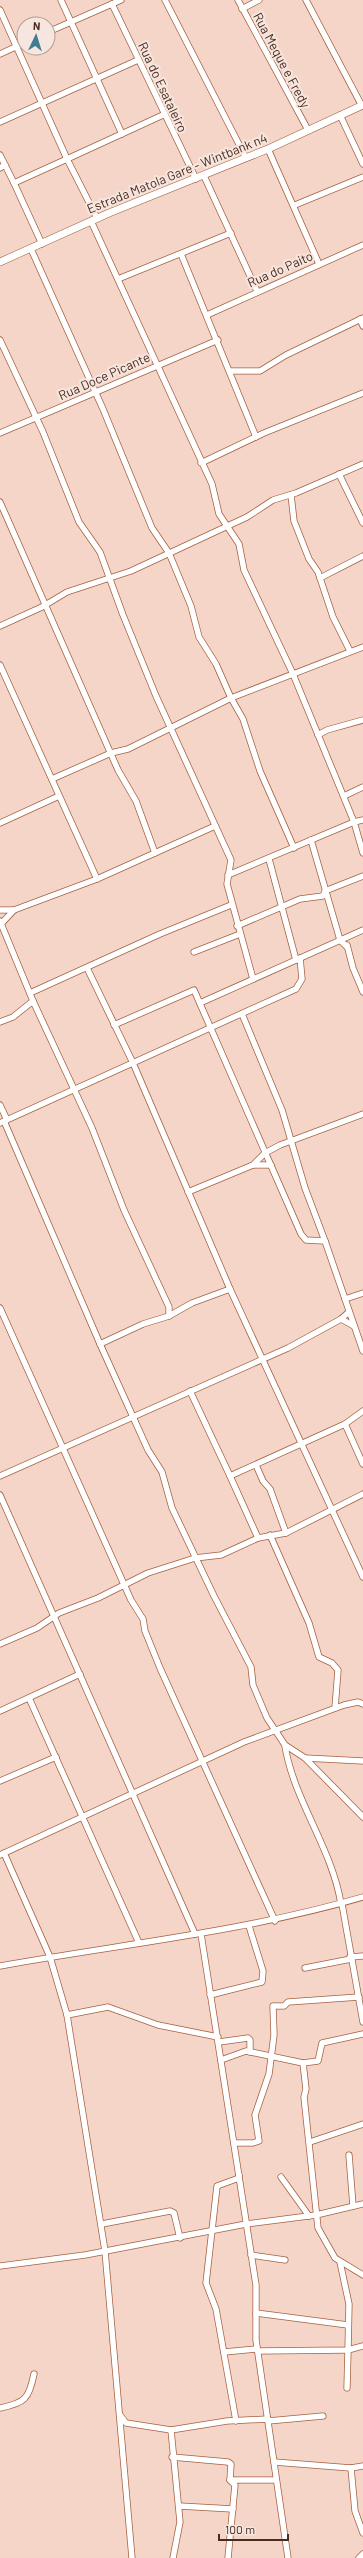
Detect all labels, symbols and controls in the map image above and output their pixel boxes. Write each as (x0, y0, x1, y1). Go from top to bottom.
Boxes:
street label: Rua Meque e Fredy (250, 10, 314, 110)
north arrow (16, 16, 56, 56)
text: N (33, 19, 41, 32)
street label: Rua do Esataleiro (135, 39, 191, 135)
street label: Estrada Matola Gare - Wintbank n4 (84, 129, 270, 217)
street label: Rua do Paito (245, 247, 315, 291)
street label: Rua Doce Picante (56, 349, 152, 403)
scale bar (219, 2516, 288, 2542)
text: 100 m (225, 2522, 255, 2536)

